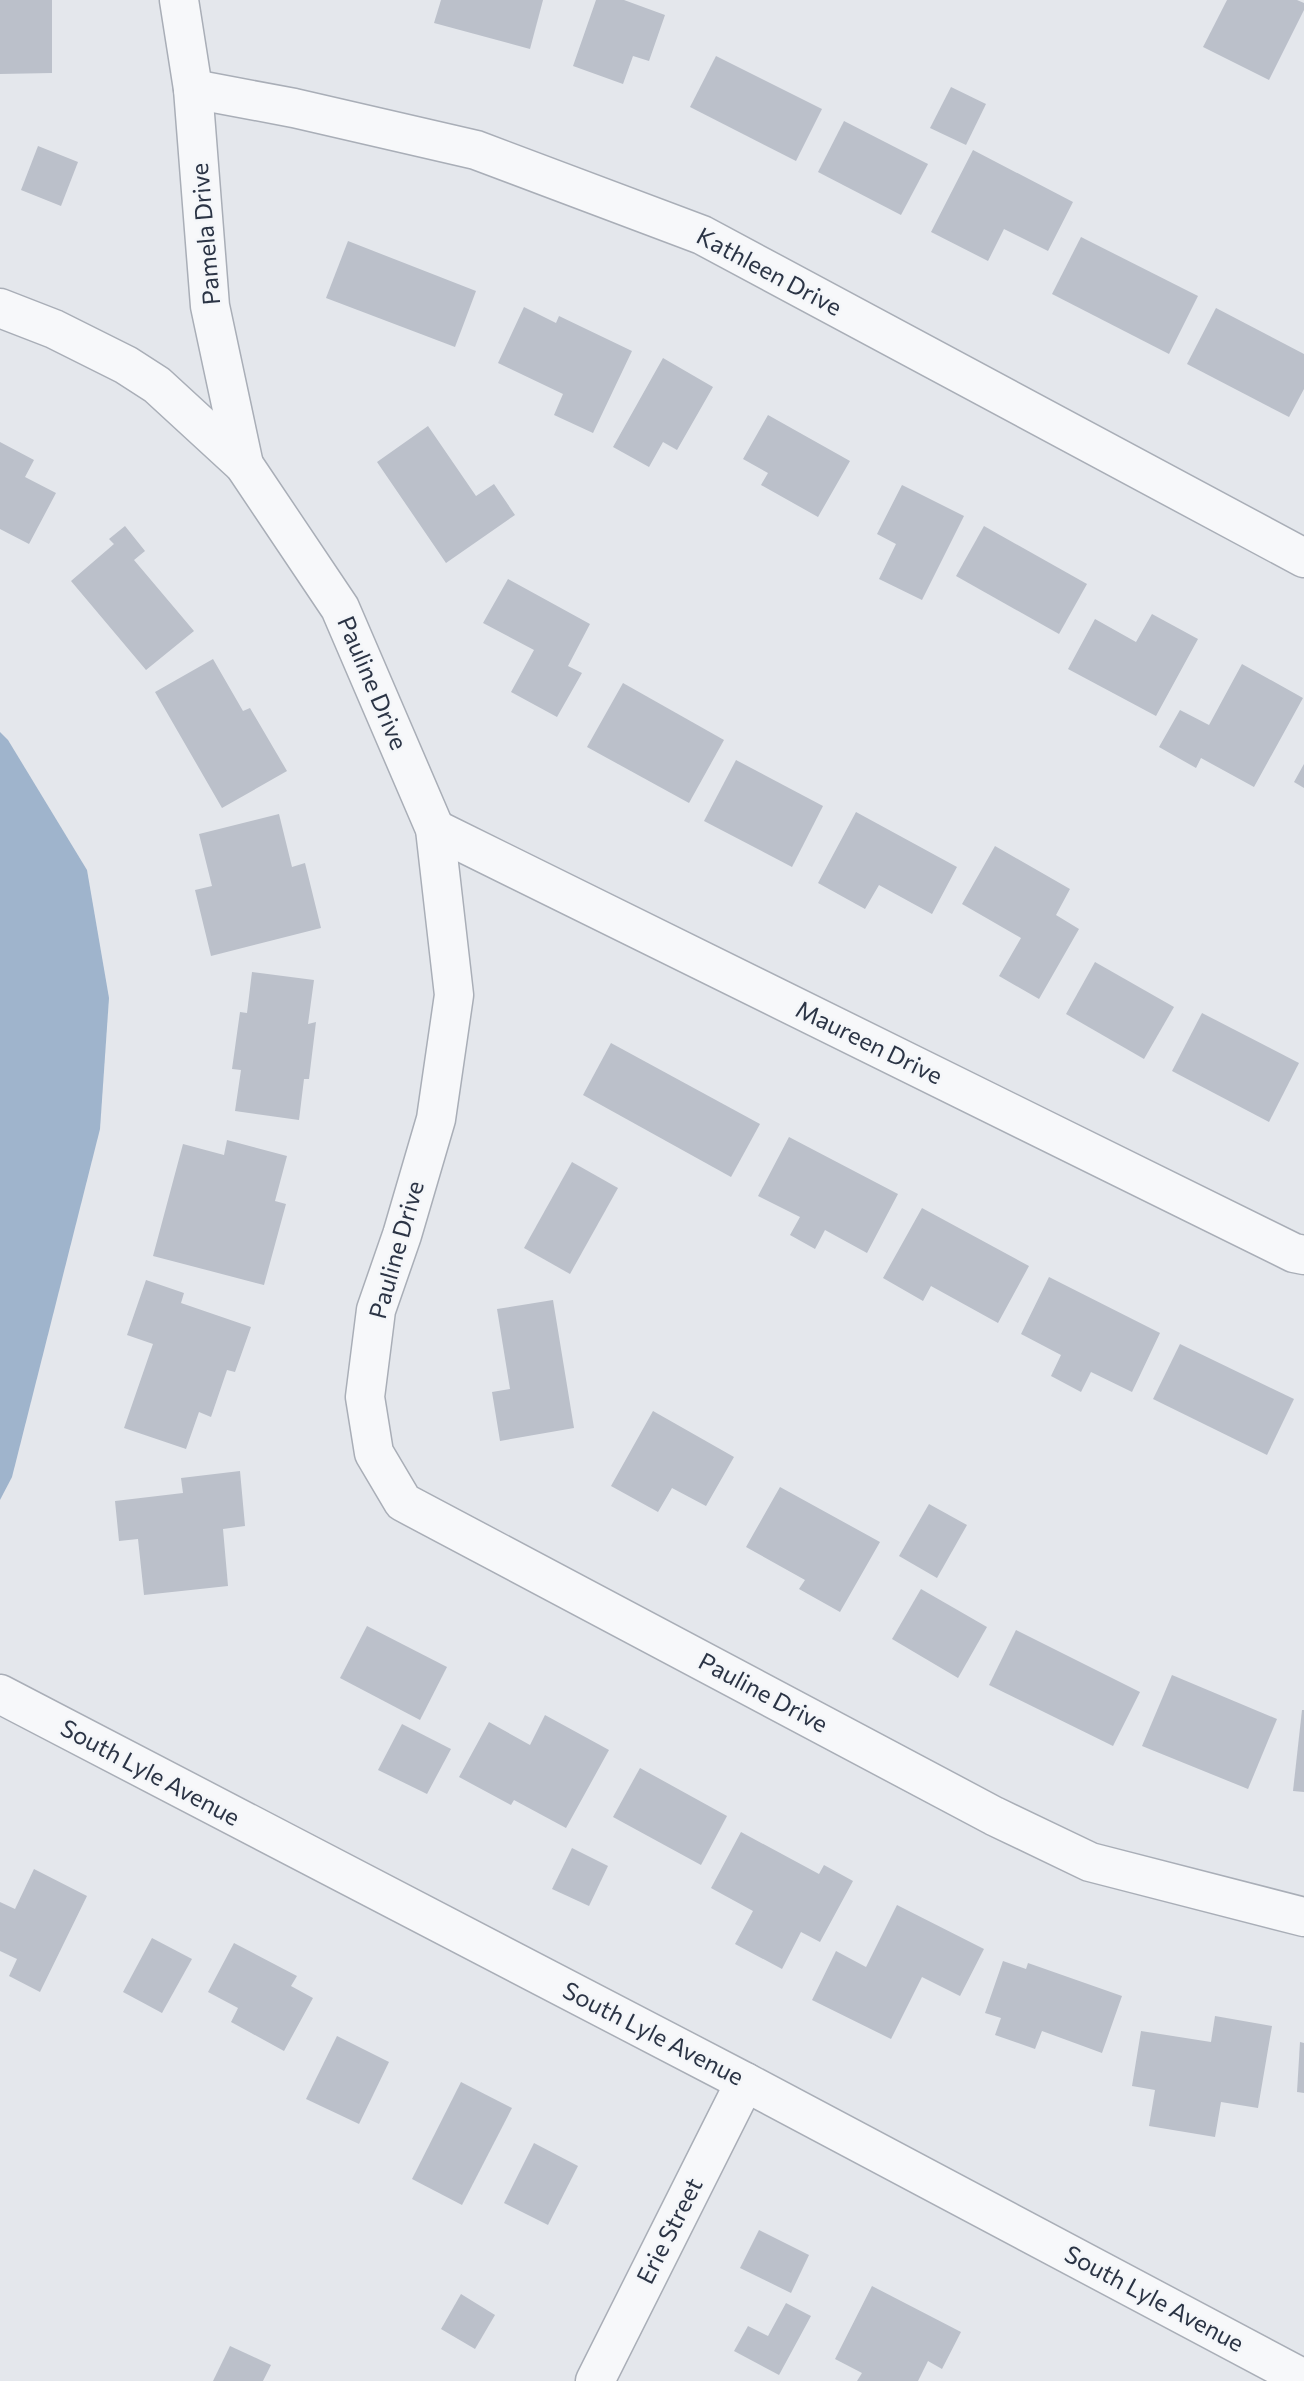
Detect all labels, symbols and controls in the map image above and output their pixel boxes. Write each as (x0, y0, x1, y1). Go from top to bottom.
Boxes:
street label: Pamela Drive (184, 162, 225, 306)
street label: Kathleen Drive (692, 220, 847, 321)
street label: Pauline Drive (332, 611, 415, 754)
street label: Maureen Drive (792, 994, 948, 1090)
street label: Pauline Drive (362, 1177, 429, 1322)
street label: Pauline Drive (694, 1645, 833, 1738)
street label: South Lyle Avenue (56, 1712, 245, 1831)
street label: South Lyle Avenue (559, 1975, 749, 2091)
street label: Erie Street (630, 2172, 708, 2288)
street label: South Lyle Avenue (1060, 2238, 1249, 2357)

